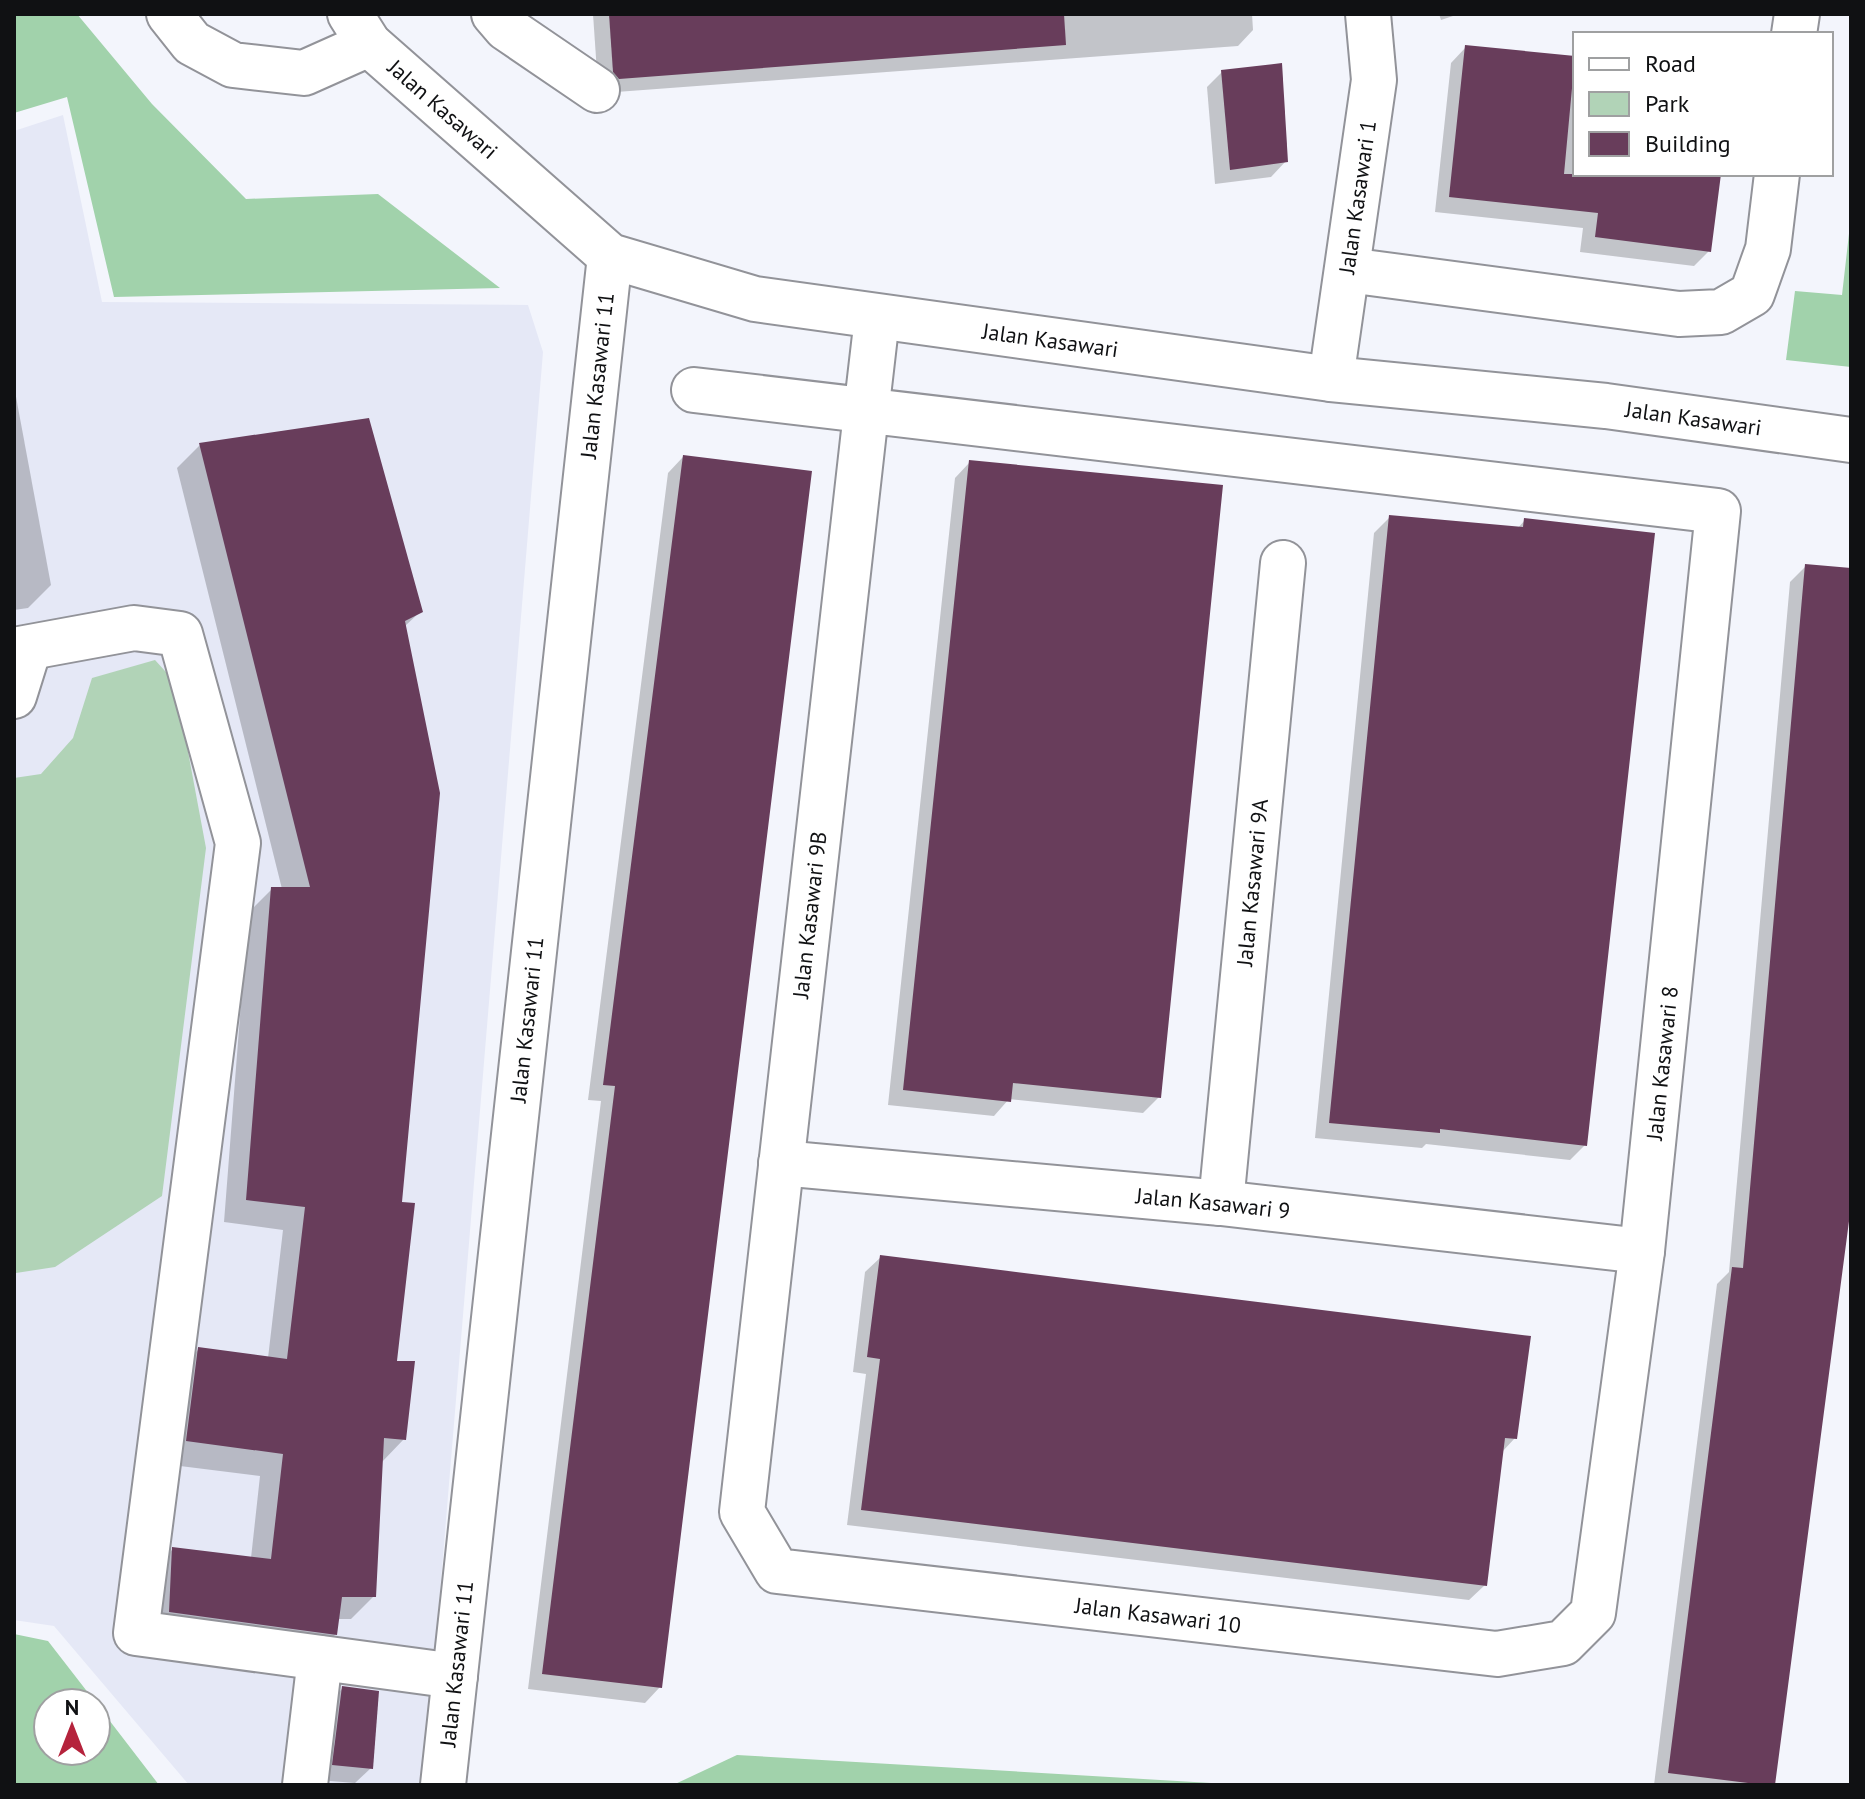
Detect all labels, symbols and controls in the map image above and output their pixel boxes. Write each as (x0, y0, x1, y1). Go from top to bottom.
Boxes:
legend (1573, 32, 1833, 176)
text: Road (1645, 48, 1696, 79)
street label: Jalan Kasawari (382, 53, 504, 165)
text: Park (1645, 88, 1690, 119)
street label: Jalan Kasawari 1 (1332, 118, 1382, 277)
text: Building (1645, 128, 1731, 159)
street label: Jalan Kasawari 11 (574, 291, 620, 461)
street label: Jalan Kasawari (980, 317, 1120, 363)
street label: Jalan Kasawari (1623, 395, 1763, 441)
street label: Jalan Kasawari 9A (1230, 798, 1274, 968)
street label: Jalan Kasawari 9B (786, 830, 833, 1001)
street label: Jalan Kasawari 11 (504, 935, 550, 1105)
street label: Jalan Kasawari 8 (1640, 985, 1684, 1142)
street label: Jalan Kasawari 9 (1134, 1181, 1292, 1225)
street label: Jalan Kasawari 11 (433, 1579, 479, 1749)
street label: Jalan Kasawari 10 (1073, 1591, 1242, 1639)
north arrow (32, 1687, 112, 1767)
text: N (65, 1693, 79, 1721)

